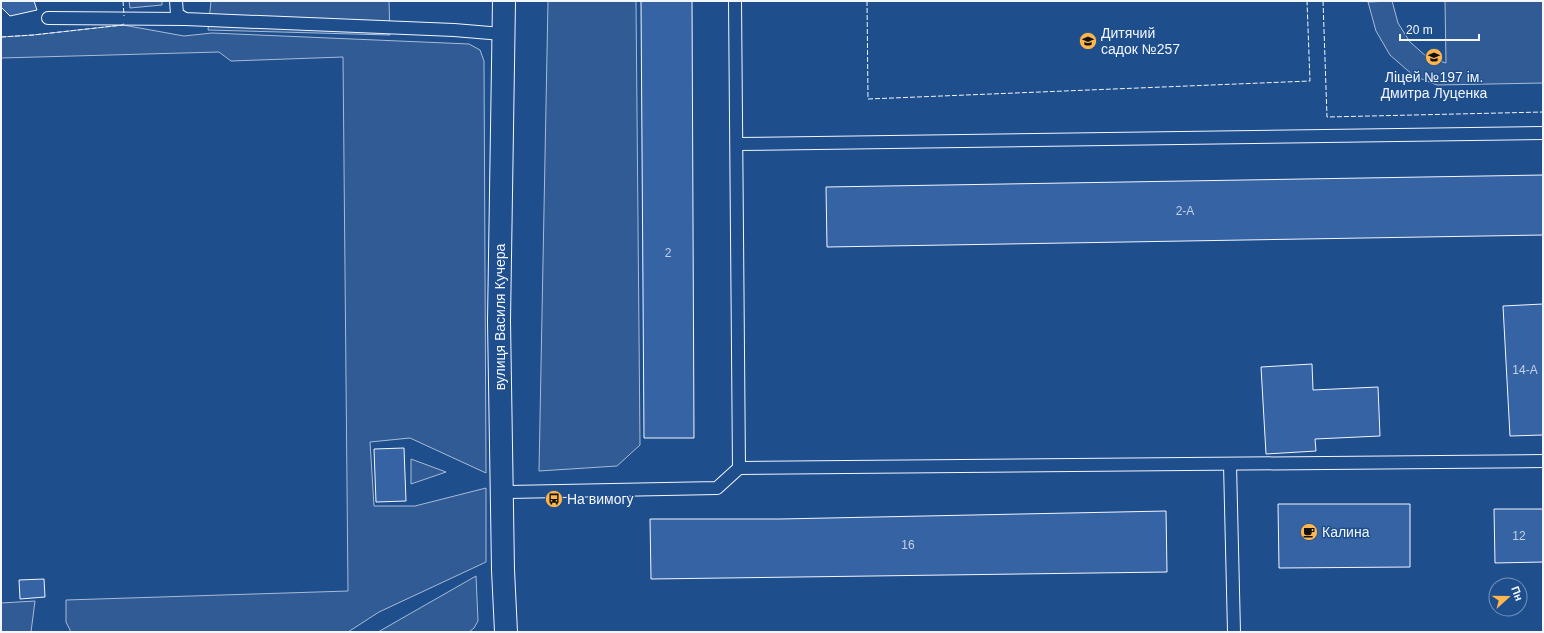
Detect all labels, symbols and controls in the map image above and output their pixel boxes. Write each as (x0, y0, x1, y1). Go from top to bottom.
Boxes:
scale bar (1400, 16, 1479, 42)
text: 20 m (1406, 23, 1433, 37)
place label: Дитячий садок №257 (1101, 25, 1180, 57)
school or university icon: Дитячий садок №257 (1078, 31, 1098, 51)
school or university icon: Ліцей №197 ім. Дмитра Луценка (1424, 47, 1444, 67)
place label: Ліцей №197 ім. Дмитра Луценка (1381, 69, 1488, 101)
house number: 2-А (1176, 204, 1194, 218)
street label: вулиця Василя Кучера (492, 243, 508, 390)
house number: 2 (665, 246, 672, 260)
house number: 14-А (1512, 363, 1538, 377)
bus stop icon: На вимогу (544, 489, 564, 509)
place label: На вимогу (567, 491, 634, 507)
cafe icon: Калина (1299, 522, 1319, 542)
place label: Калина (1322, 524, 1370, 540)
house number: 12 (1512, 529, 1526, 543)
house number: 16 (901, 538, 915, 552)
north arrow (1488, 577, 1528, 617)
text: Пн (1509, 584, 1526, 602)

